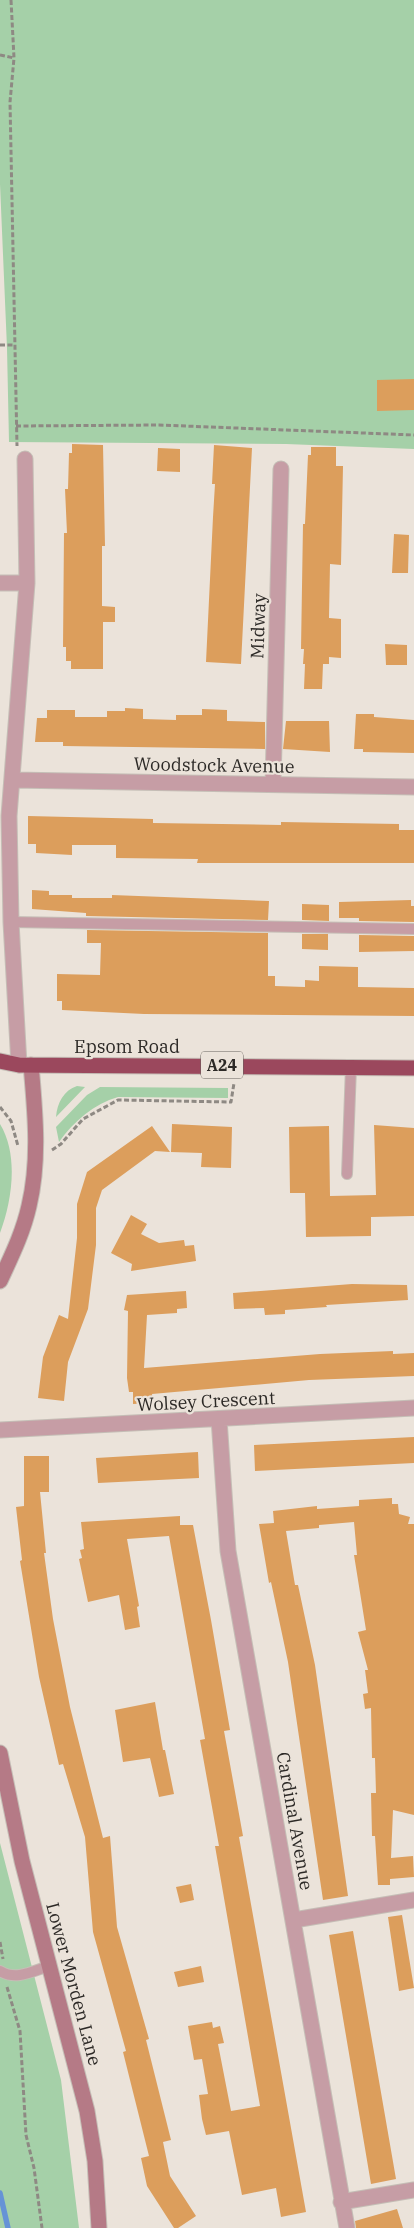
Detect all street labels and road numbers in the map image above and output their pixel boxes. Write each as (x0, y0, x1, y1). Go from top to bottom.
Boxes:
street label: Midway (245, 593, 271, 659)
street label: Woodstock Avenue (133, 752, 295, 778)
street label: Epsom Road (74, 1035, 180, 1058)
road number: A24 (201, 1052, 243, 1078)
street label: Wolsey Crescent (136, 1386, 276, 1416)
street label: Cardinal Avenue (272, 1750, 318, 1892)
street label: Lower Morden Lane (41, 1900, 107, 2068)

